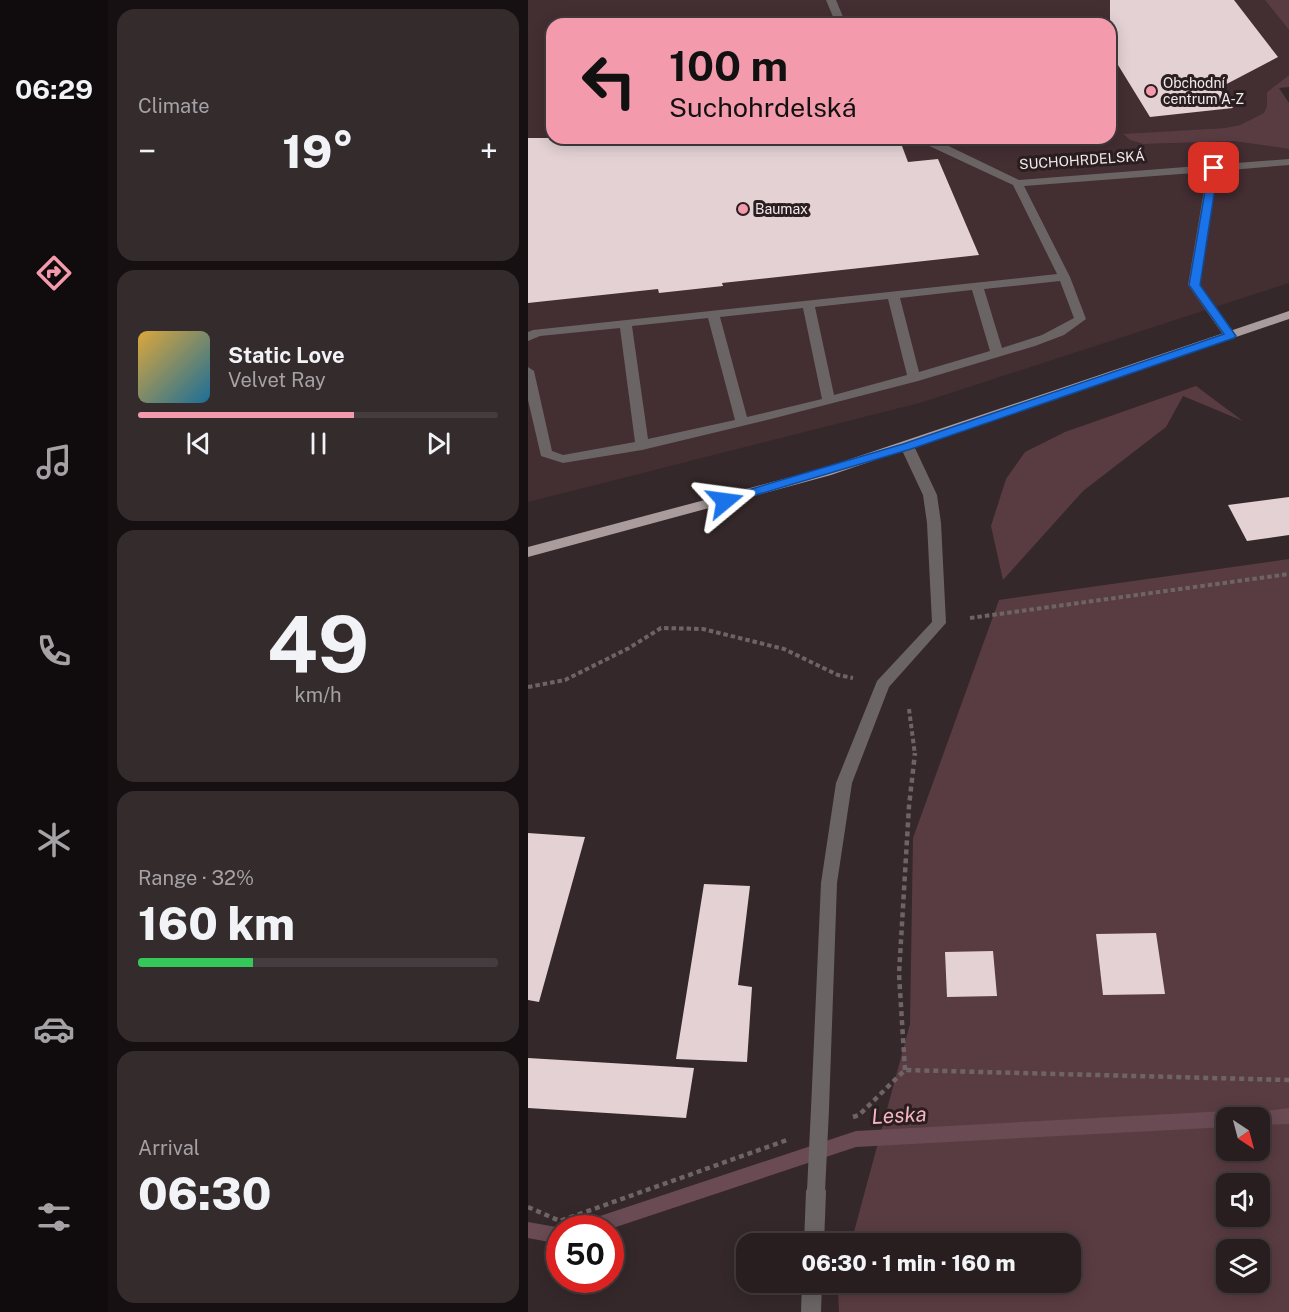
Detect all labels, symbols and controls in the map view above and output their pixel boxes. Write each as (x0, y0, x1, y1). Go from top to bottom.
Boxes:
text: 100 m (669, 41, 788, 90)
icon: left (570, 42, 648, 120)
text: 06:29 (15, 73, 93, 105)
place label: Obchodní centrum A-Z (1163, 75, 1244, 107)
marker: Obchodní centrum A-Z (1144, 84, 1158, 98)
text: Suchohrdelská (669, 91, 857, 123)
text: Climate (138, 94, 210, 118)
text: 19° (282, 125, 354, 178)
text: − (138, 132, 156, 170)
text: + (480, 132, 498, 170)
pin (1188, 142, 1239, 193)
street label: SUCHOHRDELSKÁ (1019, 147, 1145, 172)
icon: arrive (1197, 151, 1230, 184)
place label: Baumax (755, 201, 808, 217)
marker: Baumax (736, 202, 750, 216)
icon: directions (33, 252, 75, 294)
text: Static Love (228, 342, 345, 368)
text: Velvet Ray (228, 368, 326, 392)
icon: previous (182, 427, 215, 460)
icon: pause (302, 427, 335, 460)
icon: next (422, 427, 455, 460)
icon: music (33, 441, 75, 483)
position arrow (693, 469, 757, 533)
text: 49 (267, 598, 369, 690)
icon: phone (33, 630, 75, 672)
text: km/h (294, 683, 342, 707)
icon: climate (33, 819, 75, 861)
text: Range · 32% (138, 866, 254, 890)
text: 160 km (138, 897, 295, 950)
icon: car (33, 1008, 75, 1050)
water label: Leska (871, 1101, 927, 1129)
north arrow (1216, 1107, 1270, 1161)
map controls (1216, 1107, 1270, 1293)
text: Arrival (138, 1136, 200, 1160)
text: 06:30 (138, 1167, 271, 1220)
button: sound (1216, 1173, 1270, 1227)
icon: filters (33, 1196, 75, 1238)
speed limit sign: 50 (546, 1215, 624, 1293)
button: layers (1216, 1239, 1270, 1293)
text: 06:30 · 1 min · 160 m (802, 1250, 1015, 1276)

